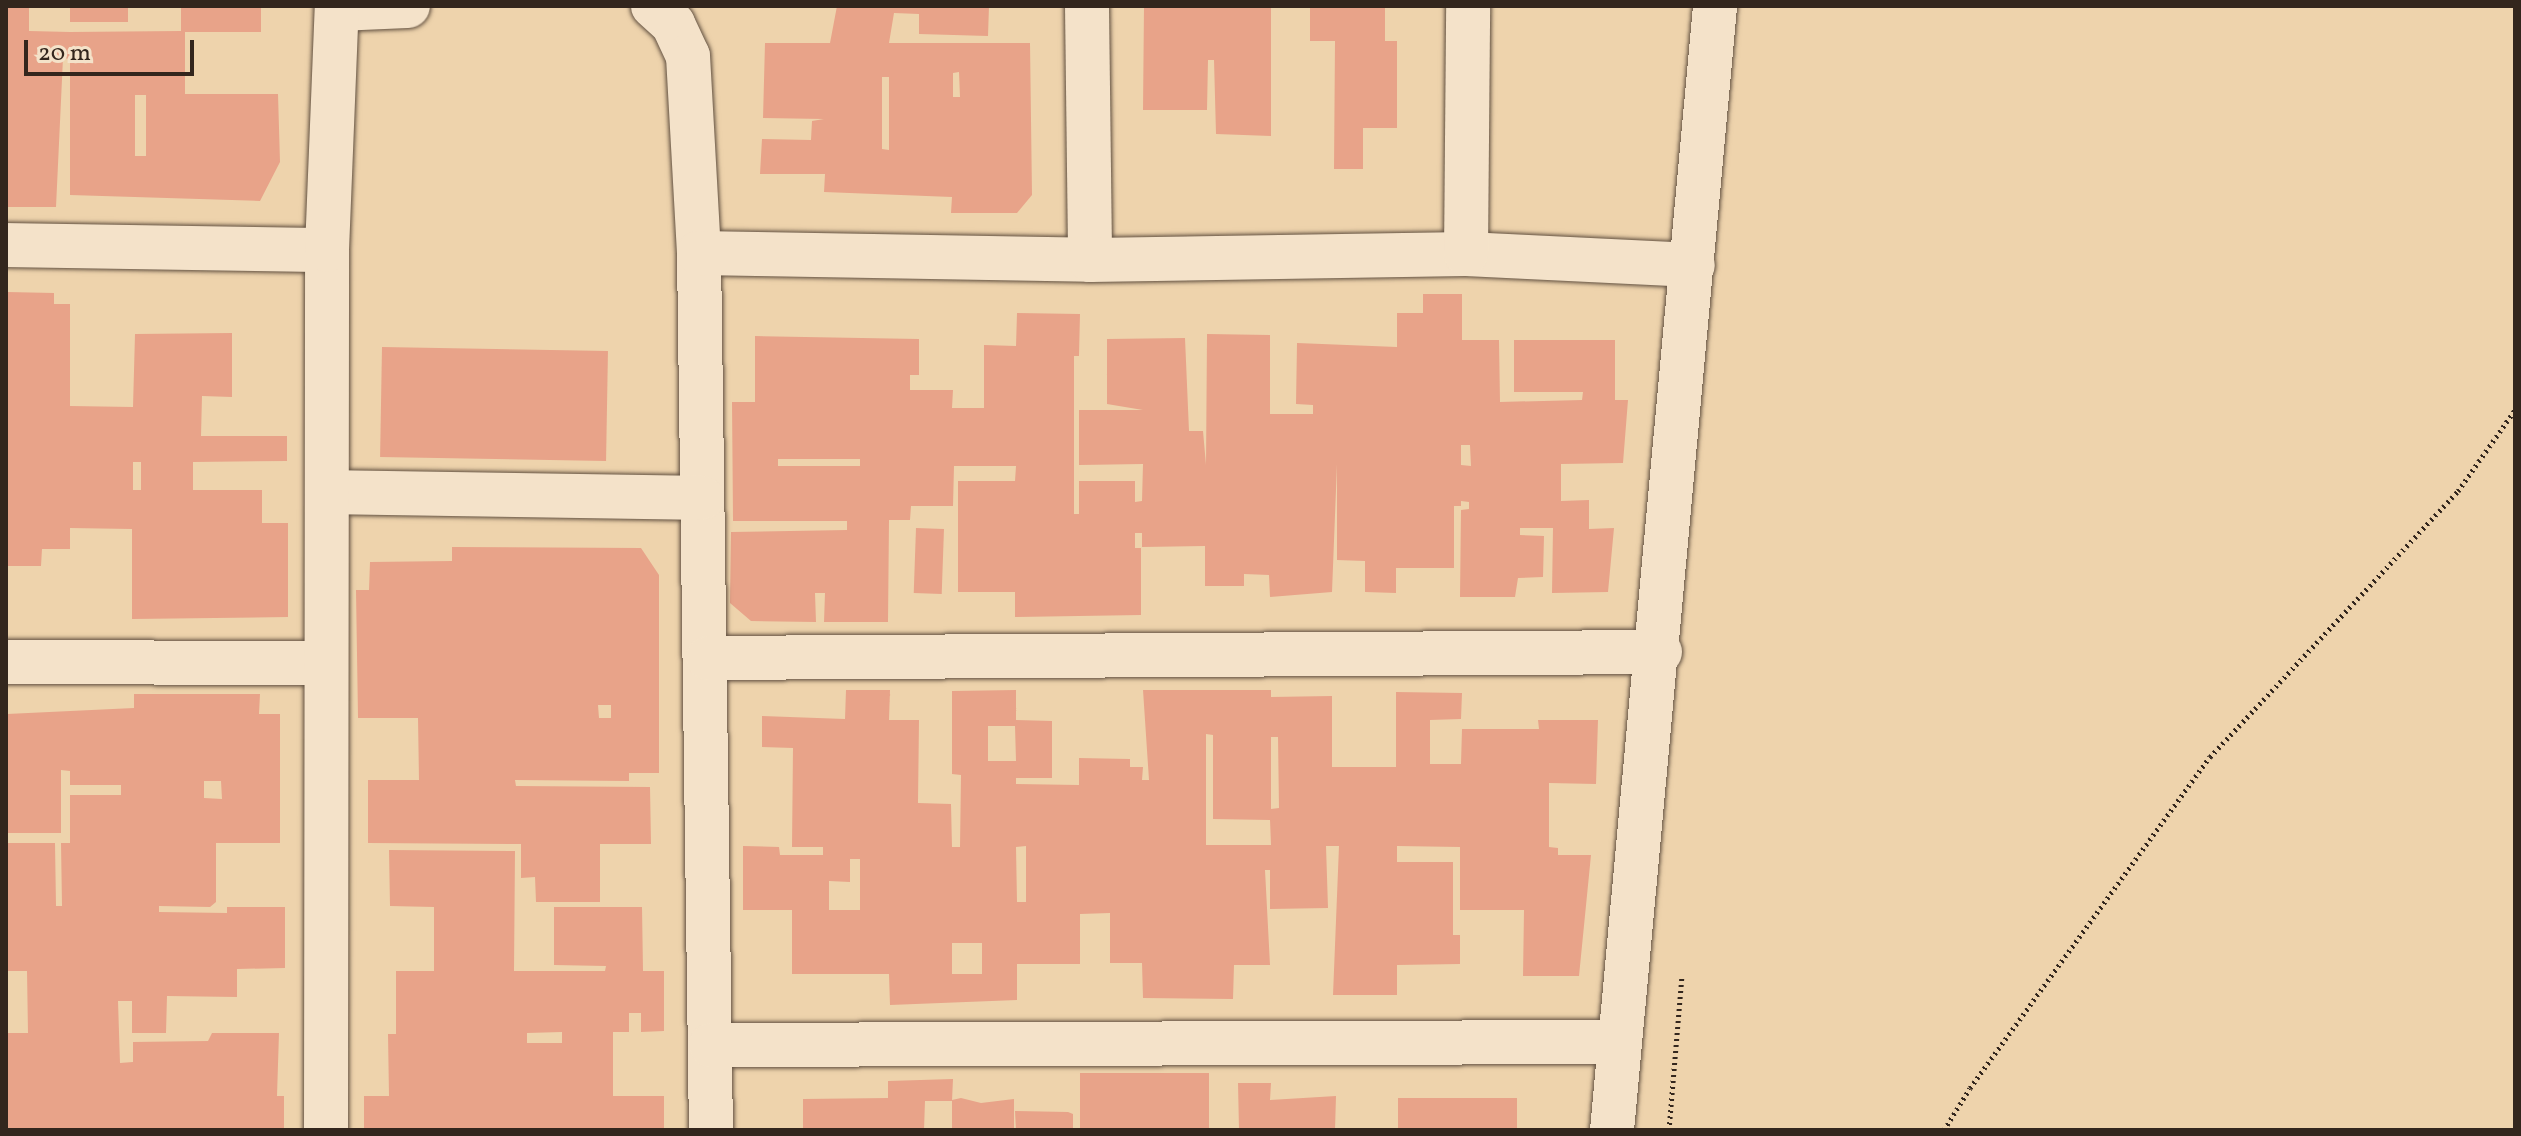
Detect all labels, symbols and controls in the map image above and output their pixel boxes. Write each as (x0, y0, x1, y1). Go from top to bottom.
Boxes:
scale bar (28, 24, 198, 74)
text: 20 m (38, 37, 91, 71)

